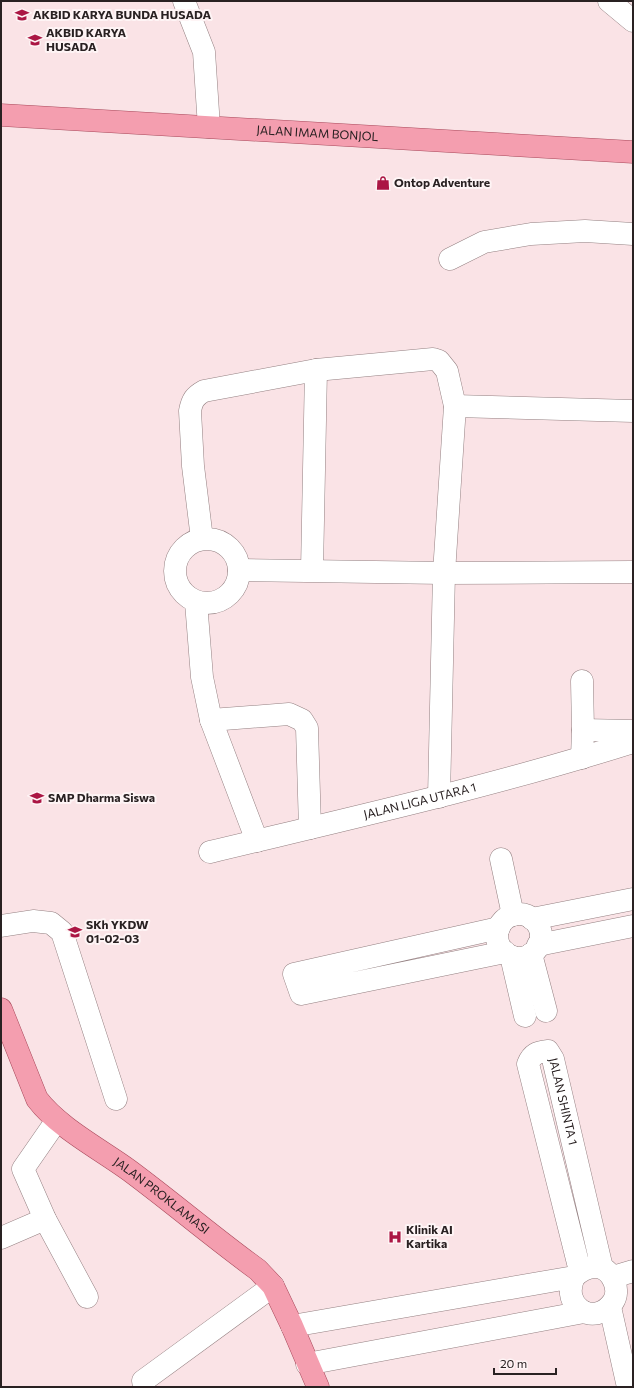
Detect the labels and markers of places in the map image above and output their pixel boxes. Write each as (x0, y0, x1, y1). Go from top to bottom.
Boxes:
school or university icon: AKBID KARYA BUNDA HUSADA (14, 7, 30, 23)
place label: AKBID KARYA BUNDA HUSADA (33, 7, 212, 21)
place label: AKBID KARYA HUSADA (46, 25, 127, 53)
school or university icon: AKBID KARYA HUSADA (27, 32, 43, 48)
shop icon: Ontop Adventure (375, 175, 391, 191)
place label: Ontop Adventure (394, 175, 490, 189)
school or university icon: SMP Dharma Siswa (29, 790, 45, 806)
place label: SMP Dharma Siswa (48, 790, 155, 804)
place label: SKh YKDW 01-02-03 (86, 917, 149, 945)
school or university icon: SKh YKDW 01-02-03 (67, 924, 83, 940)
place label: Klinik AI Kartika (406, 1222, 453, 1250)
hospital icon: Klinik AI Kartika (387, 1229, 403, 1245)

